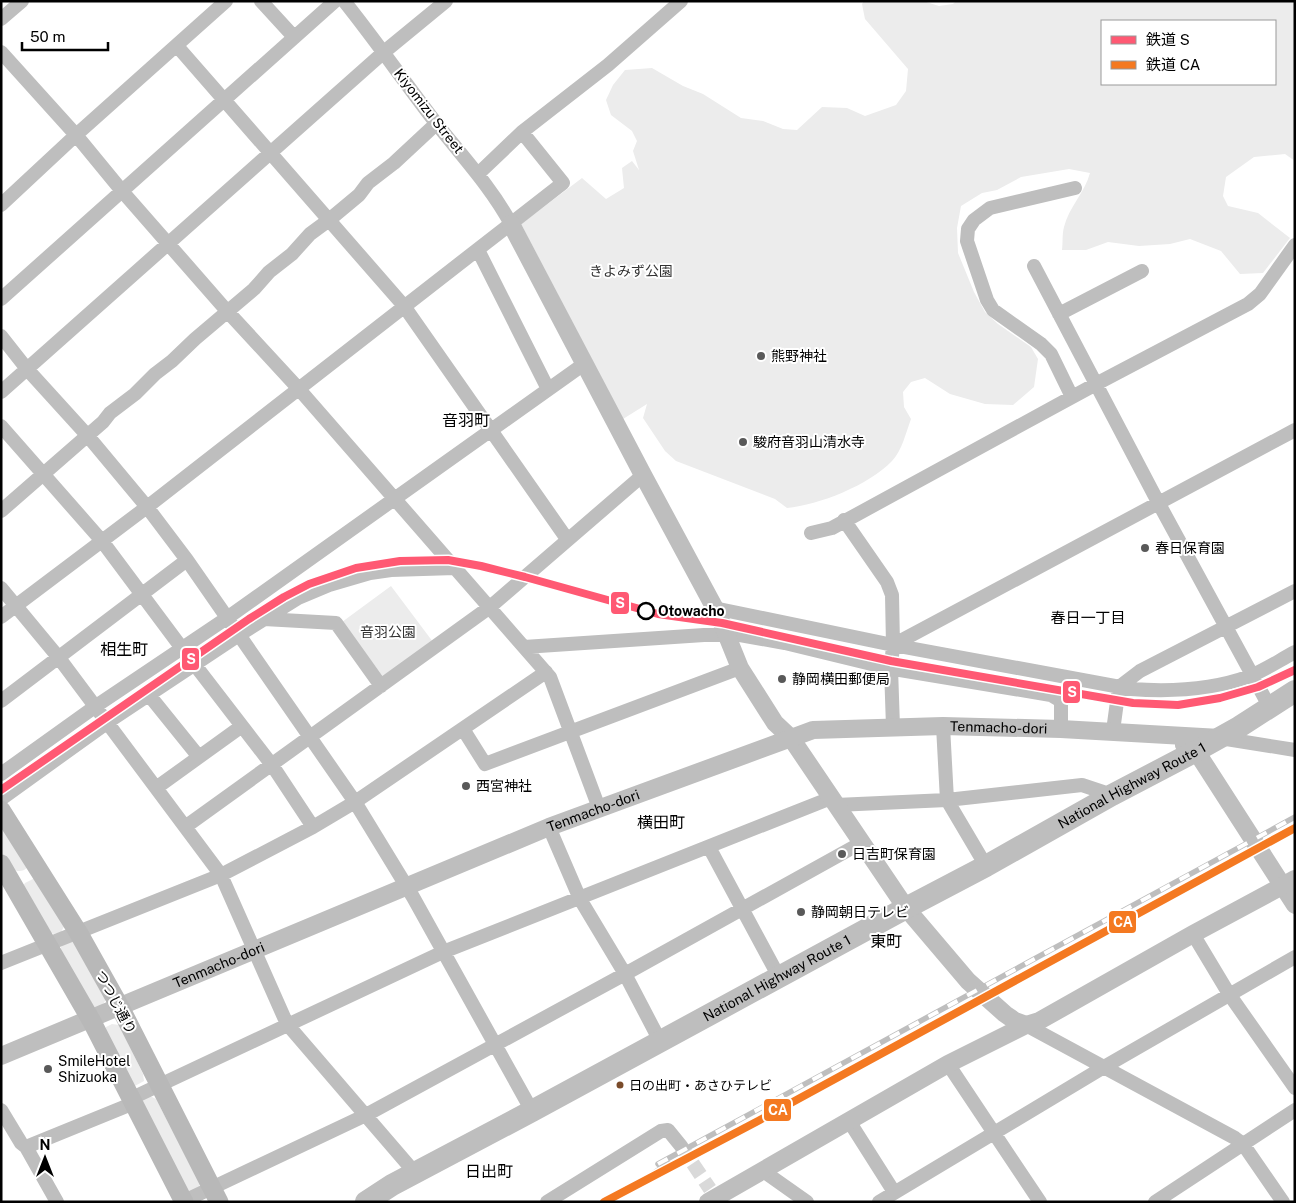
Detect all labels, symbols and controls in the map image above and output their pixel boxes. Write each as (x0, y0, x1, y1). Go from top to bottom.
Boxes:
scale bar (22, 20, 109, 52)
legend (1101, 20, 1276, 85)
text: 50 m (30, 28, 65, 45)
text: 鉄道 S (1146, 31, 1190, 48)
text: 鉄道 CA (1146, 56, 1201, 73)
street label: Kiyomizu Street (391, 65, 467, 157)
park label: きよみず公園 (589, 263, 673, 279)
place label: 熊野神社 (771, 348, 827, 364)
marker: 熊野神社 (755, 350, 767, 362)
district label: 音羽町 (442, 411, 490, 430)
place label: 駿府音羽山清水寺 (753, 434, 865, 450)
marker: 駿府音羽山清水寺 (737, 436, 749, 448)
place label: 春日保育園 (1155, 540, 1225, 556)
marker: 春日保育園 (1139, 542, 1151, 554)
line badge: S (610, 591, 630, 615)
text: S (615, 595, 625, 611)
marker: Otowacho (637, 602, 655, 620)
place label: Otowacho (658, 603, 725, 619)
district label: 春日一丁目 (1050, 609, 1126, 626)
park label: 音羽公園 (360, 624, 416, 640)
district label: 相生町 (100, 640, 148, 659)
line badge: S (181, 647, 200, 671)
text: S (186, 651, 196, 667)
place label: 静岡横田郵便局 (792, 671, 890, 687)
marker: 静岡横田郵便局 (776, 673, 788, 685)
line badge: S (1062, 680, 1081, 704)
text: S (1067, 684, 1077, 700)
street label: Tenmacho-dori (950, 718, 1048, 737)
street label: National Highway Route 1 (1055, 739, 1209, 832)
place label: 西宮神社 (476, 778, 532, 794)
marker: 西宮神社 (460, 780, 472, 792)
street label: Tenmacho-dori (545, 786, 642, 835)
district label: 横田町 (637, 813, 685, 832)
place label: 日吉町保育園 (852, 846, 936, 862)
marker: 日吉町保育園 (836, 848, 848, 860)
place label: 静岡朝日テレビ (811, 904, 909, 920)
marker: 静岡朝日テレビ (795, 906, 807, 918)
line badge: CA (1108, 910, 1137, 934)
text: CA (1113, 914, 1133, 930)
street label: National Highway Route 1 (700, 932, 853, 1025)
district label: 東町 (870, 932, 902, 951)
street label: Tenmacho-dori (171, 939, 267, 991)
street label: つつじ通り (93, 967, 139, 1037)
place label: SmileHotel Shizuoka (58, 1053, 130, 1085)
marker: SmileHotel Shizuoka (42, 1063, 54, 1075)
place label: 日の出町・あさひテレビ (629, 1078, 772, 1093)
marker: 日の出町・あさひテレビ (615, 1080, 625, 1090)
line badge: CA (763, 1098, 792, 1122)
text: CA (768, 1102, 788, 1118)
north arrow (20, 1133, 70, 1183)
text: N (40, 1137, 50, 1153)
district label: 日出町 (465, 1162, 513, 1181)

